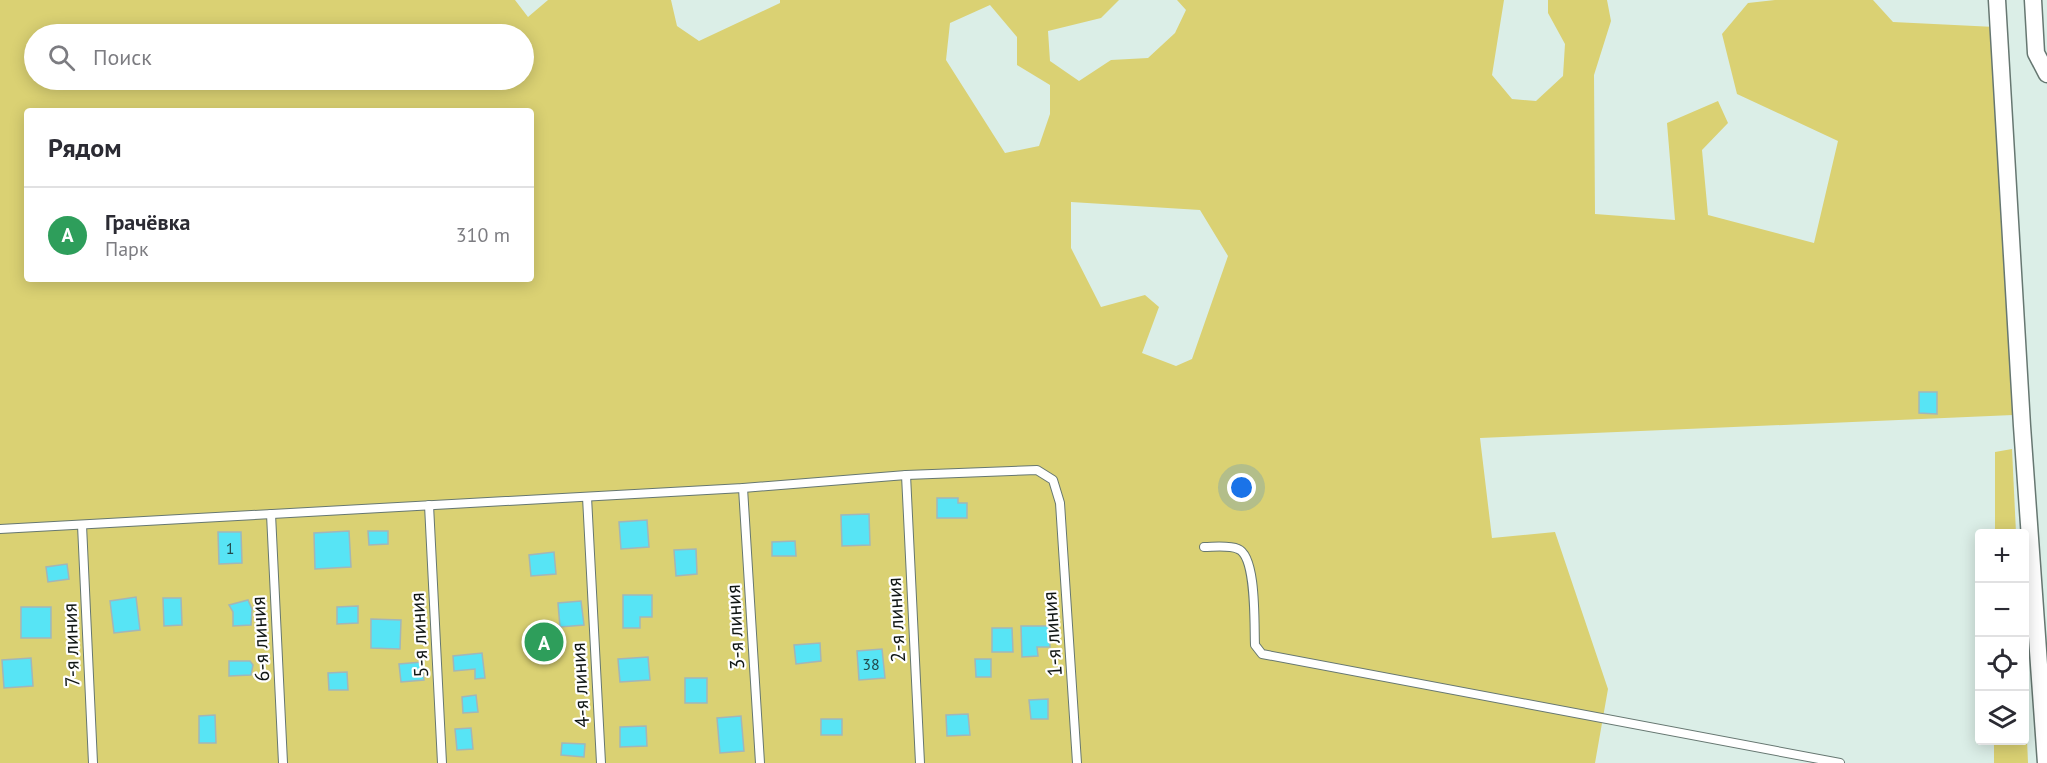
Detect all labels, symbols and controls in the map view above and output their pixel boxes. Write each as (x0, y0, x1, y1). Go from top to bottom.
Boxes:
search box (24, 24, 534, 90)
icon: search (45, 41, 78, 74)
text: Поиск (93, 43, 152, 71)
text: Рядом (48, 131, 122, 164)
text: Грачёвка (105, 208, 190, 236)
text: A (61, 222, 74, 248)
text: 310 m (456, 222, 510, 248)
text: Парк (105, 236, 148, 262)
your location (1227, 473, 1256, 502)
map controls (1975, 529, 2029, 745)
button: + (1975, 529, 2029, 583)
house number: 1 (226, 538, 234, 558)
street label: 2-я линия (881, 577, 911, 663)
button: − (1975, 583, 2029, 637)
street label: 3-я линия (720, 584, 750, 670)
street label: 1-я линия (1036, 591, 1068, 677)
street label: 5-я линия (404, 592, 434, 678)
street label: 6-я линия (245, 596, 275, 682)
street label: 7-я линия (57, 603, 85, 687)
pin: A (524, 620, 564, 664)
button: locate (1975, 637, 2029, 691)
street label: 4-я линия (565, 642, 595, 728)
house number: 38 (862, 654, 880, 674)
button: layers (1975, 691, 2029, 745)

